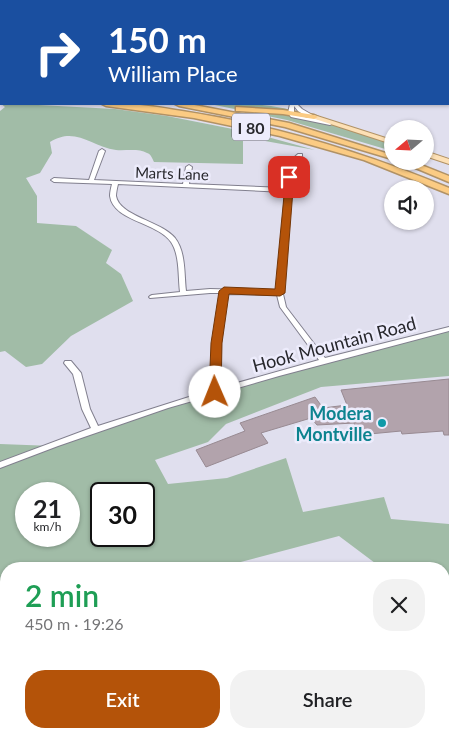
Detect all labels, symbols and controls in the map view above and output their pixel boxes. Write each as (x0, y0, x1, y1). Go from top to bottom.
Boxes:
text: 150 m (108, 18, 207, 60)
icon: right (25, 20, 90, 85)
text: William Place (108, 60, 238, 87)
road number: I 80 (232, 114, 270, 140)
north arrow (384, 120, 434, 170)
map controls (384, 120, 434, 230)
pin (268, 156, 310, 198)
street label: Marts Lane (135, 163, 209, 183)
icon: arrive (275, 163, 303, 191)
button: sound (384, 180, 434, 230)
street label: Hook Mountain Road (250, 312, 418, 376)
position arrow (188, 365, 240, 417)
place label: Modera Montville (296, 402, 372, 445)
marker: Modera Montville (376, 417, 388, 429)
speed limit sign: 30 (90, 482, 155, 547)
text: 21 (33, 493, 62, 523)
text: km/h (33, 519, 62, 534)
text: 2 min (25, 577, 99, 613)
button: close (373, 579, 425, 631)
text: 450 m · 19:26 (25, 614, 124, 633)
button: Exit (25, 670, 220, 728)
button: Share (230, 670, 425, 728)

